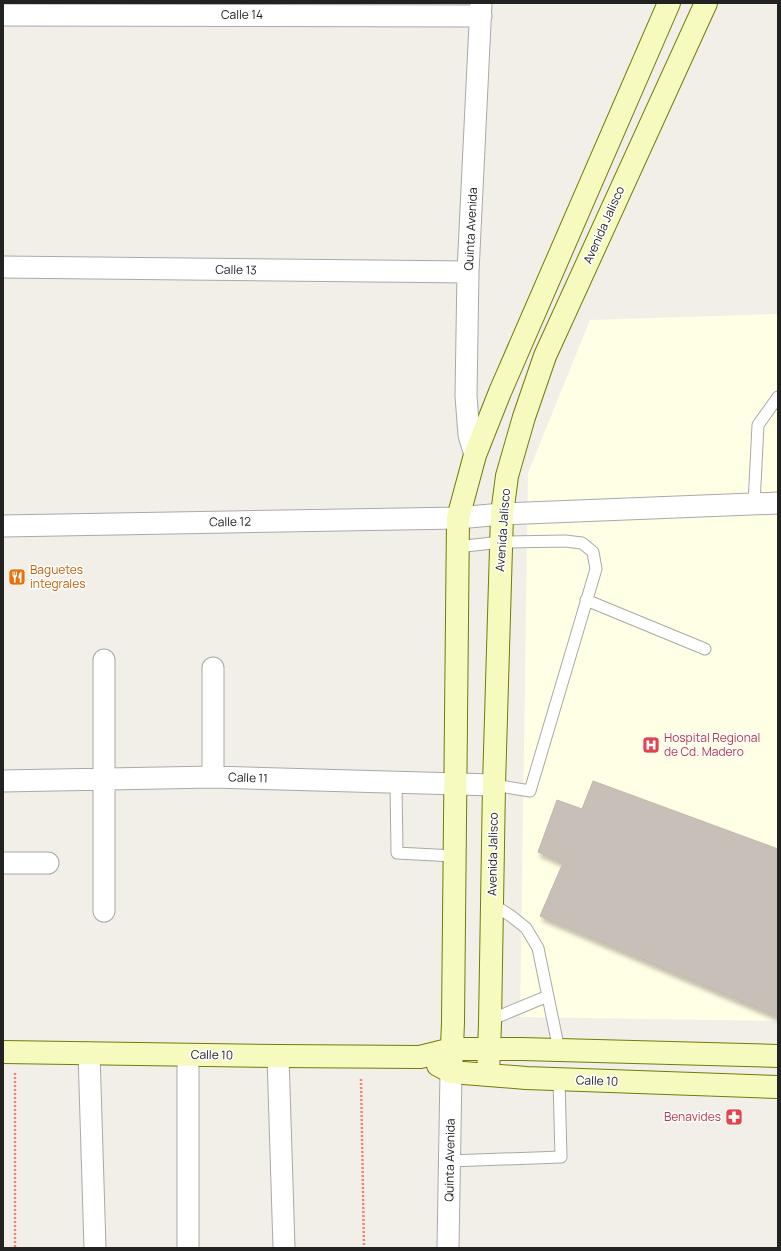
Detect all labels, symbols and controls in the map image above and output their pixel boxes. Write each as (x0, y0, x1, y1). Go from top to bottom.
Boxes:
street label: Calle 14 (221, 6, 263, 23)
street label: Avenida Jalisco (579, 183, 628, 266)
street label: Quinta Avenida (460, 187, 481, 271)
street label: Calle 13 (215, 261, 257, 278)
street label: Avenida Jalisco (491, 488, 514, 572)
street label: Calle 12 (209, 513, 251, 530)
place label: Baguetes integrales (30, 561, 85, 592)
restaurant icon: Baguetes integrales (7, 567, 27, 587)
place label: Hospital Regional de Cd. Madero (664, 729, 760, 760)
hospital icon: Hospital Regional de Cd. Madero (641, 735, 661, 755)
street label: Calle 11 (228, 768, 268, 787)
street label: Avenida Jalisco (483, 812, 502, 896)
street label: Calle 10 (191, 1046, 233, 1063)
street label: Calle 10 (576, 1071, 618, 1090)
pharmacy icon: Benavides (724, 1107, 744, 1127)
place label: Benavides (664, 1108, 721, 1125)
street label: Quinta Avenida (440, 1118, 459, 1202)

